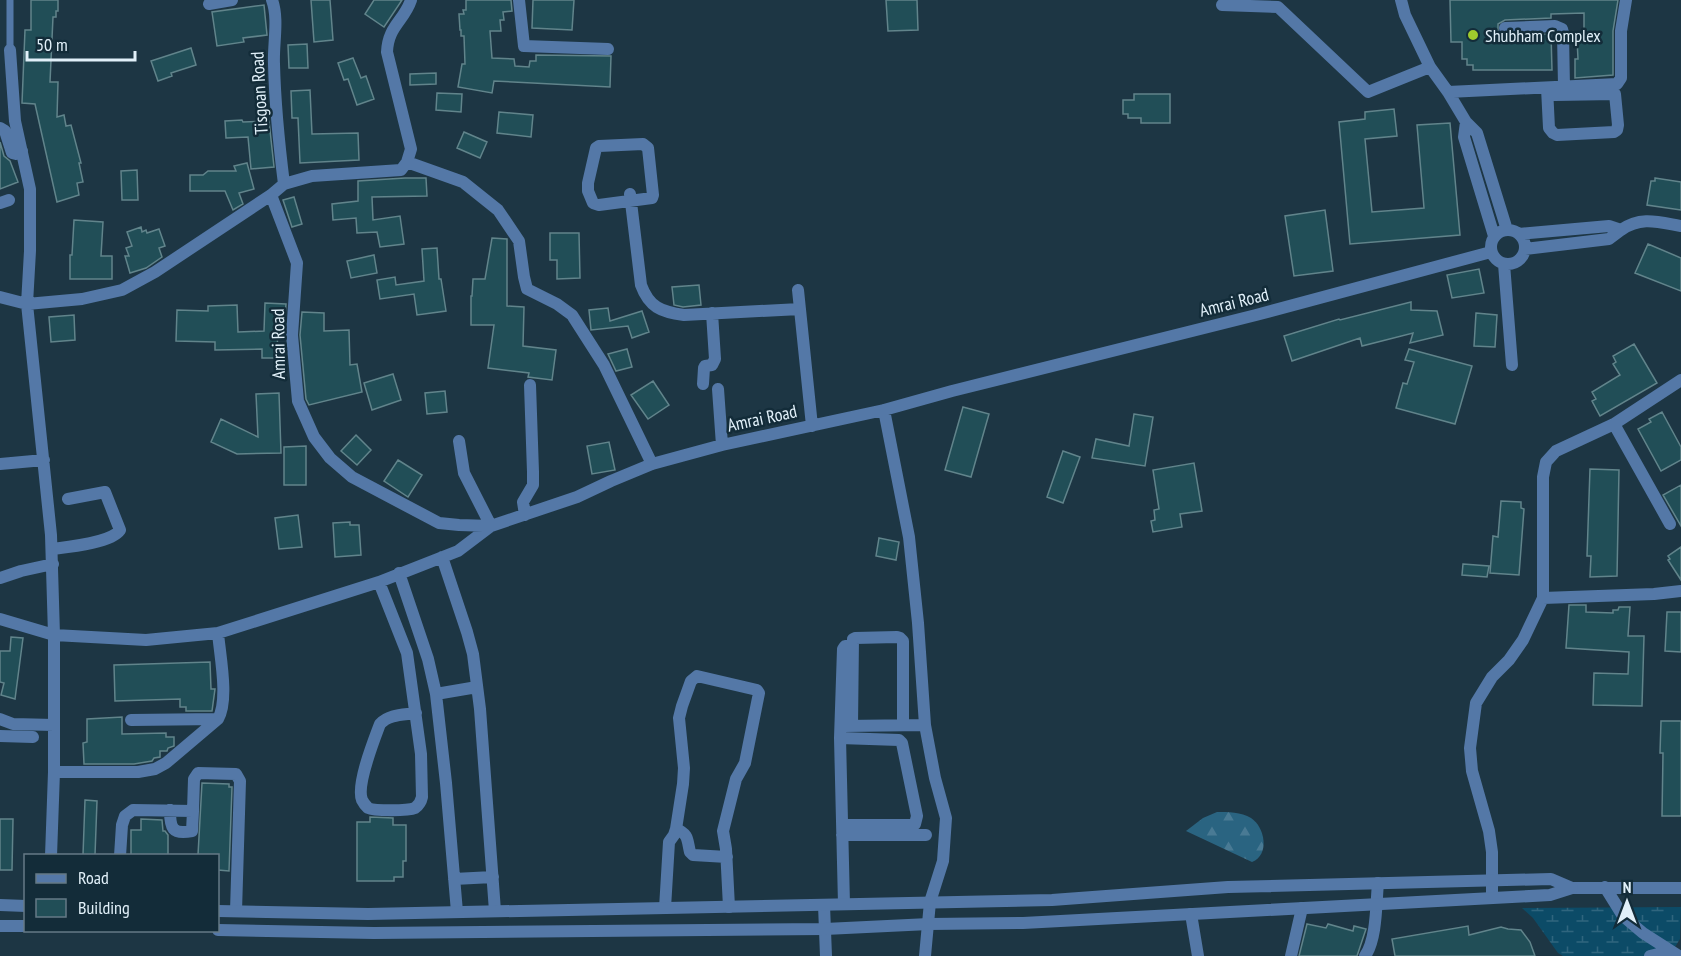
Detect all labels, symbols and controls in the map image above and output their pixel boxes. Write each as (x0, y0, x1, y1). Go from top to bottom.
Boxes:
scale bar (27, 24, 135, 62)
place label: Shubham Complex (1485, 24, 1601, 47)
marker: Shubham Complex (1466, 28, 1480, 42)
text: 50 m (36, 33, 68, 56)
street label: Tisgoan Road (245, 51, 273, 135)
street label: Amrai Road (1197, 282, 1271, 322)
street label: Amrai Road (266, 308, 290, 380)
street label: Amrai Road (725, 399, 799, 437)
legend (24, 854, 219, 932)
text: Road (78, 866, 109, 889)
north arrow (1597, 872, 1657, 932)
text: N (1623, 877, 1631, 897)
text: Building (78, 896, 130, 919)

